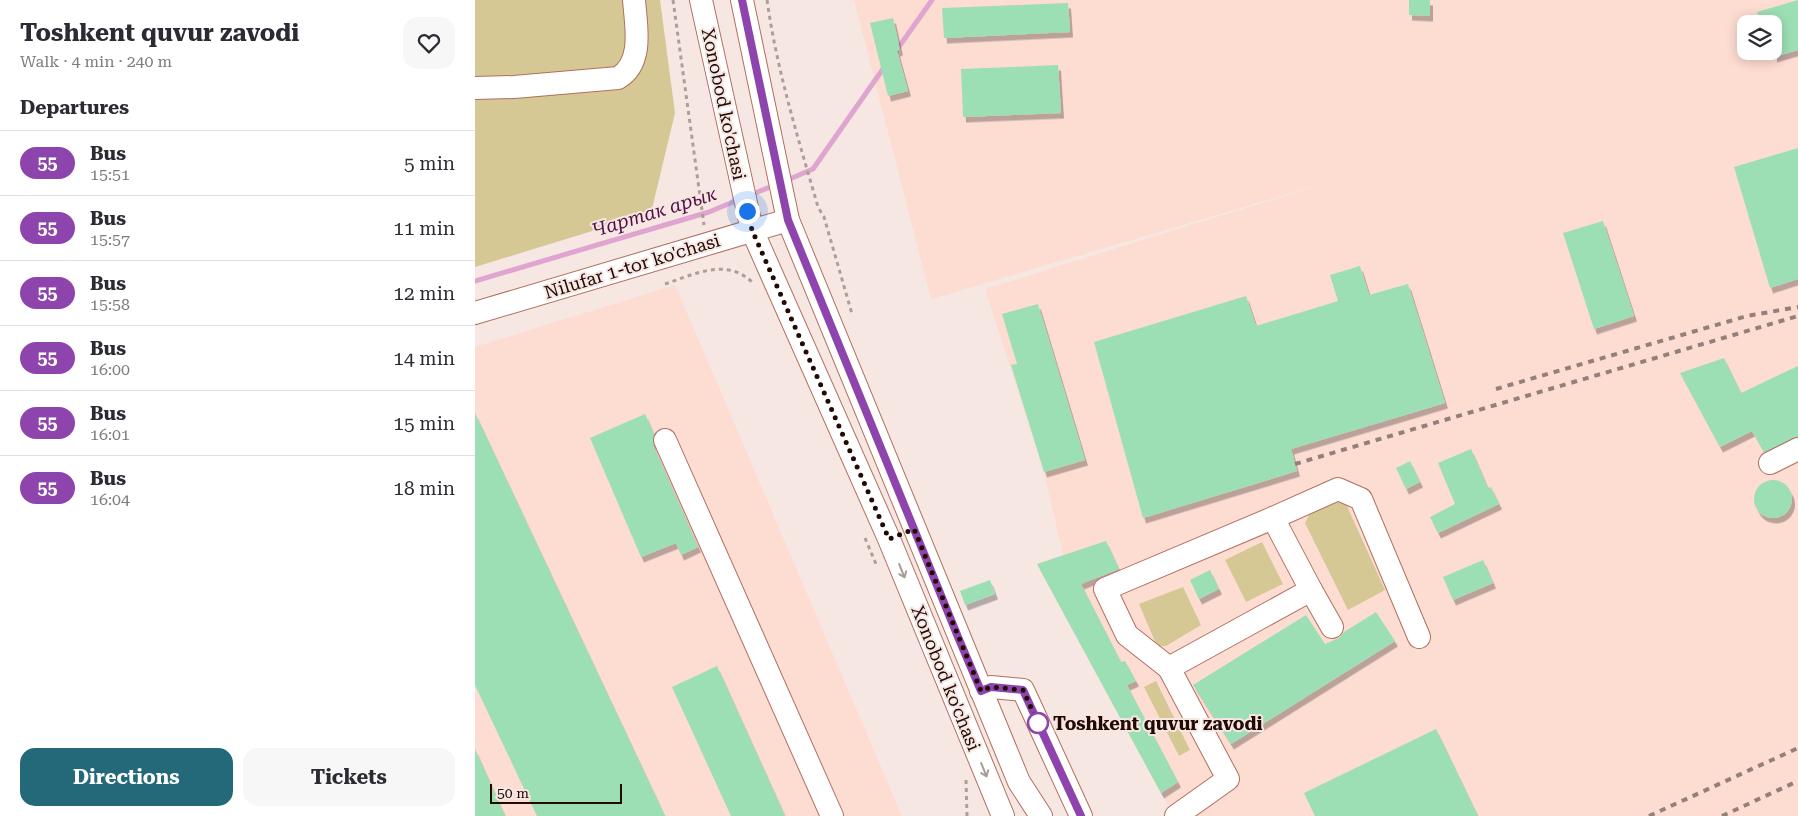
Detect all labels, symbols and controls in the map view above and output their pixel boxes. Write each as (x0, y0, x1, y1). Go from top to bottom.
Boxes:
map controls (1737, 15, 1782, 60)
button: layers (1737, 15, 1782, 60)
button: heart (403, 17, 455, 69)
text: Toshkent quvur zavodi (20, 19, 299, 47)
street label: Xonobod ko'chasi (698, 26, 750, 182)
text: Walk · 4 min · 240 m (20, 52, 172, 71)
text: Departures (20, 96, 129, 119)
text: Bus (90, 142, 126, 165)
text: 55 (37, 152, 58, 173)
text: 5 min (404, 152, 455, 175)
text: 15:51 (90, 165, 130, 184)
water label: Чартак арык (589, 182, 720, 242)
your location (735, 199, 760, 224)
text: Bus (90, 207, 126, 230)
text: 55 (37, 217, 58, 238)
text: 11 min (393, 217, 455, 240)
street label: Nilufar 1-tor ko'chasi (542, 229, 723, 303)
text: 15:57 (90, 230, 130, 249)
text: Bus (90, 272, 126, 295)
text: 55 (37, 282, 58, 303)
text: 12 min (393, 282, 455, 305)
text: 15:58 (90, 295, 130, 314)
text: Bus (90, 337, 126, 360)
text: 55 (37, 347, 58, 368)
text: 14 min (393, 347, 455, 370)
text: 16:00 (90, 360, 130, 379)
text: Bus (90, 402, 126, 425)
text: 55 (37, 412, 58, 433)
text: 15 min (393, 412, 455, 435)
text: 16:01 (90, 425, 130, 444)
text: Bus (90, 467, 126, 490)
text: 55 (37, 477, 58, 498)
text: 18 min (393, 477, 455, 500)
text: 16:04 (90, 490, 130, 509)
one-way arrow (899, 564, 908, 579)
street label: Xonobod ko'chasi (907, 602, 985, 754)
marker: Toshkent quvur zavodi (1027, 712, 1049, 734)
place label: Toshkent quvur zavodi (1053, 713, 1262, 734)
button: Directions (20, 748, 233, 806)
button: Tickets (243, 748, 455, 806)
one-way arrow (980, 762, 990, 777)
scale bar (490, 781, 623, 804)
text: 50 m (497, 785, 529, 801)

